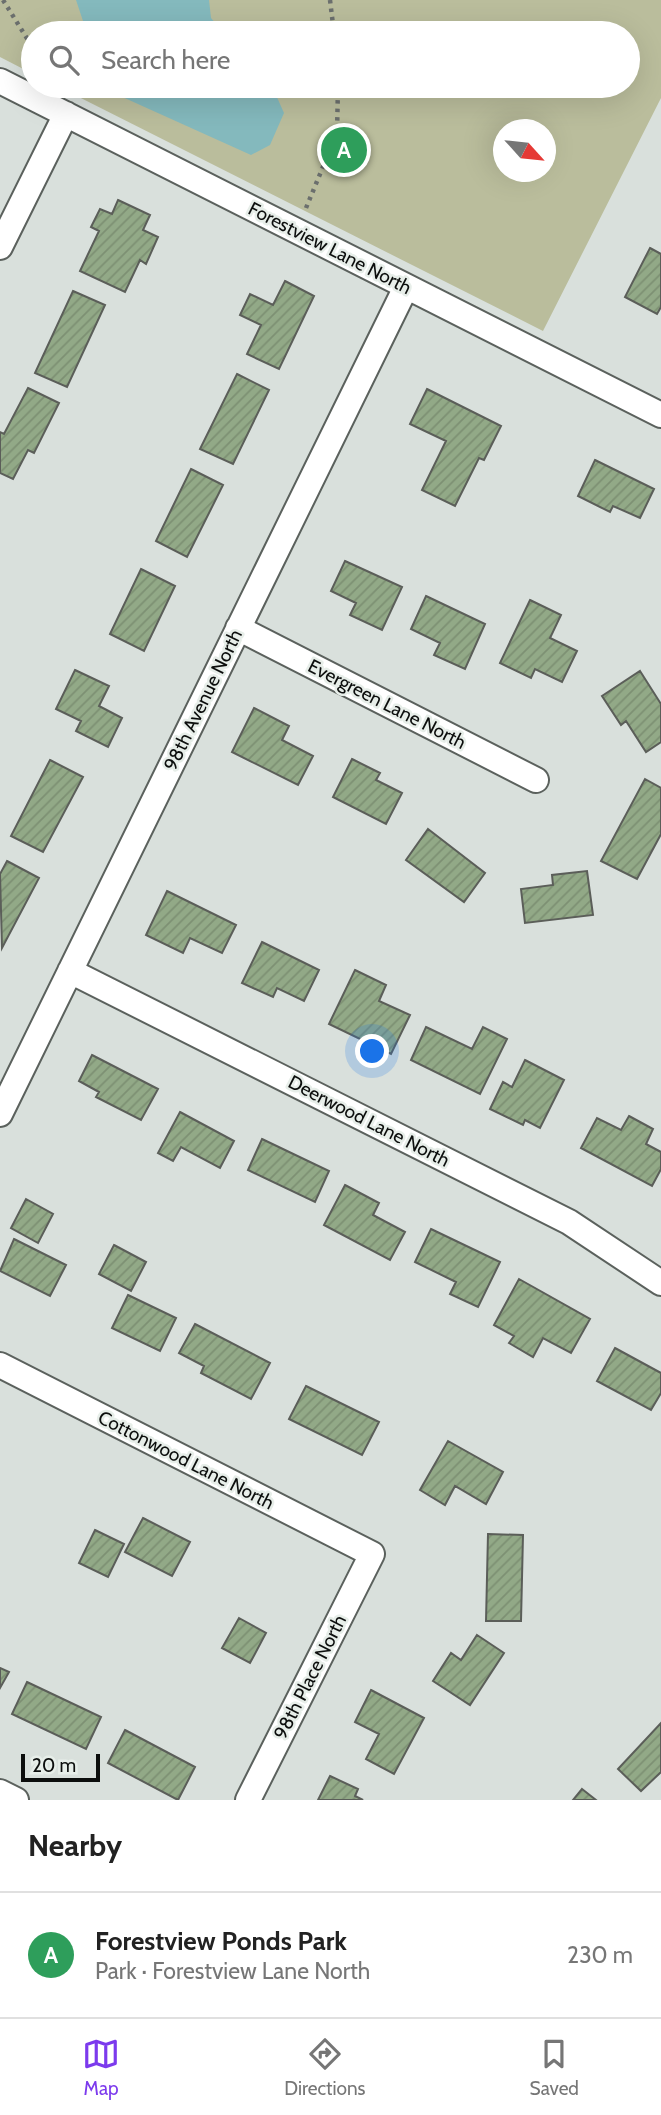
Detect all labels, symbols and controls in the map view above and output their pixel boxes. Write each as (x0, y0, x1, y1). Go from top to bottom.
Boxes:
search box (21, 21, 640, 98)
icon: search (45, 41, 83, 79)
text: Search here (101, 44, 230, 76)
north arrow (493, 119, 556, 182)
pin: A (321, 124, 367, 176)
street label: Forestview Lane North (245, 197, 415, 299)
street label: 98th Avenue North (159, 626, 247, 774)
street label: Evergreen Lane North (304, 654, 470, 754)
your location (355, 1034, 389, 1068)
street label: Deerwood Lane North (284, 1070, 454, 1172)
street label: Cottonwood Lane North (94, 1406, 278, 1514)
street label: 98th Place North (269, 1611, 351, 1743)
scale bar (21, 1751, 100, 1783)
text: 20 m (32, 1754, 76, 1777)
text: Nearby (28, 1827, 122, 1864)
text: Forestview Ponds Park (95, 1925, 347, 1957)
text: A (44, 1941, 58, 1969)
text: 230 m (567, 1941, 633, 1969)
text: Park · Forestview Lane North (95, 1957, 370, 1985)
tab: Map (82, 2035, 120, 2100)
tab: Directions (284, 2035, 365, 2100)
tab: Saved (530, 2035, 579, 2100)

